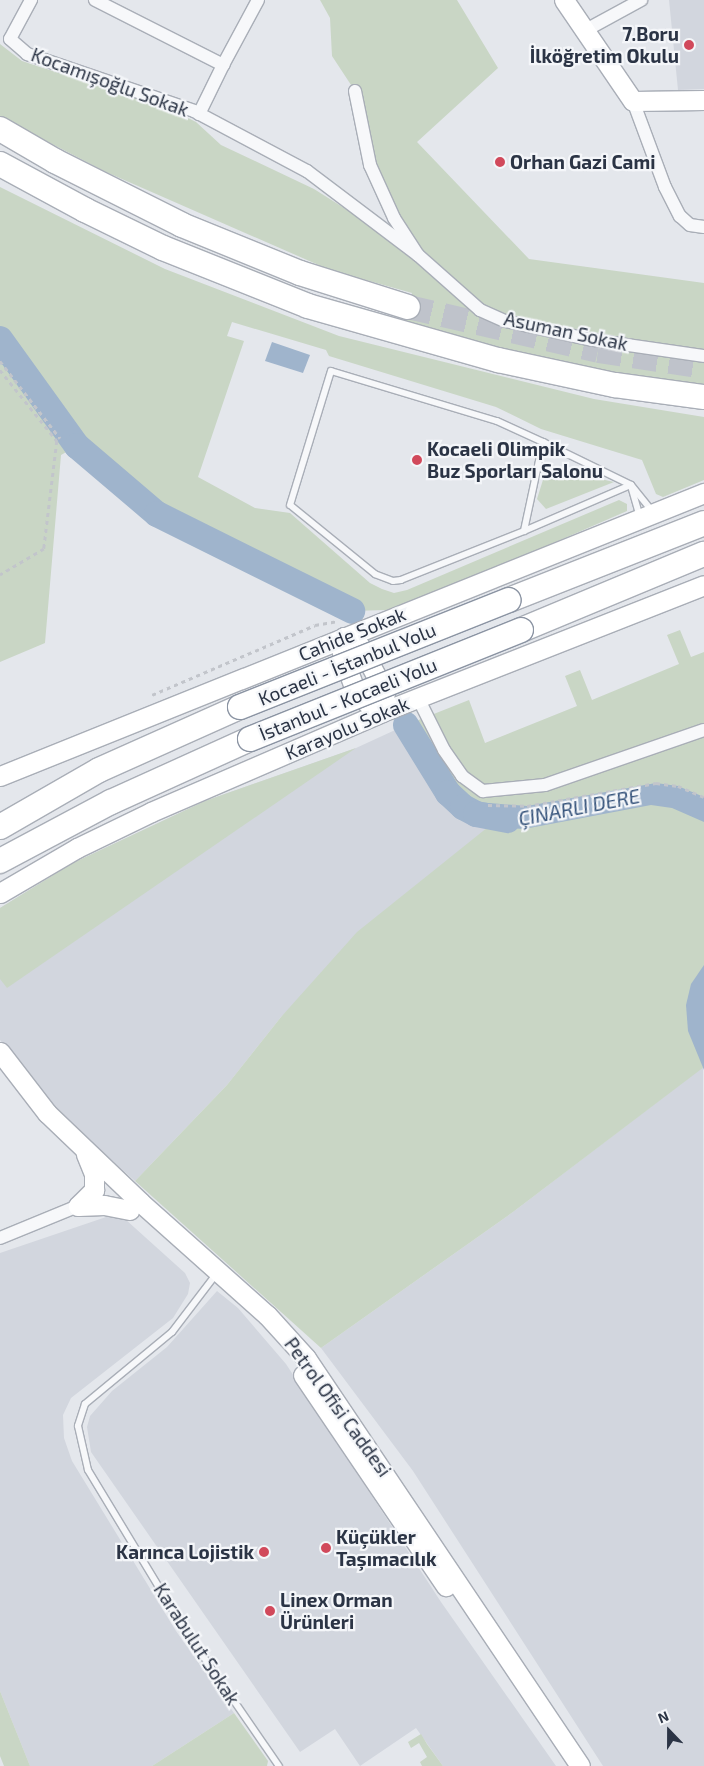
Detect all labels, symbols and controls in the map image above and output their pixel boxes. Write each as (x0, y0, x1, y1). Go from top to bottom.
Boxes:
place label: 7.Boru İlköğretim Okulu (530, 23, 679, 67)
marker: 7.Boru İlköğretim Okulu (683, 39, 695, 51)
street label: Kocamışoğlu Sokak (28, 43, 192, 121)
place label: Orhan Gazi Cami (510, 151, 655, 173)
marker: Orhan Gazi Cami (494, 156, 506, 168)
street label: Asuman Sokak (502, 307, 630, 355)
place label: Kocaeli Olimpik Buz Sporları Salonu (427, 438, 603, 482)
marker: Kocaeli Olimpik Buz Sporları Salonu (411, 454, 423, 466)
street label: Cahide Sokak (295, 602, 409, 666)
street label: Kocaeli - İstanbul Yolu (254, 618, 440, 710)
street label: İstanbul - Kocaeli Yolu (255, 653, 441, 745)
street label: Karayolu Sokak (282, 692, 412, 764)
water label: ÇINARLI DERE (516, 783, 642, 831)
street label: Petrol Ofisi Caddesi (280, 1333, 396, 1481)
place label: Küçükler Taşımacılık (336, 1526, 437, 1570)
place label: Karınca Lojistik (116, 1541, 254, 1563)
marker: Küçükler Taşımacılık (320, 1542, 332, 1554)
marker: Karınca Lojistik (258, 1546, 270, 1558)
street label: Karabulut Sokak (149, 1579, 245, 1709)
place label: Linex Orman Ürünleri (280, 1589, 393, 1633)
marker: Linex Orman Ürünleri (264, 1605, 276, 1617)
north arrow (644, 1706, 694, 1756)
text: N (655, 1707, 671, 1726)

